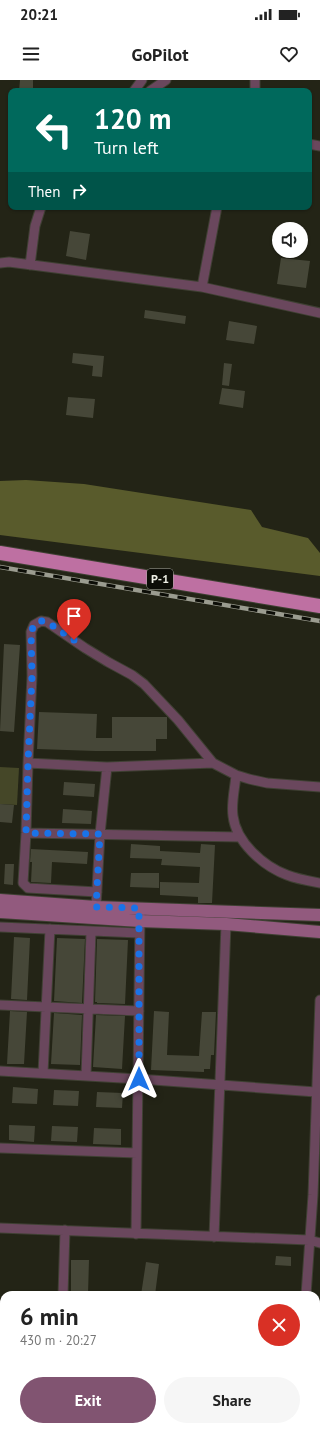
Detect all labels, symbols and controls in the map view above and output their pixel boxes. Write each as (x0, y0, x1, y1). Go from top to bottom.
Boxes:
text: 20:21 (20, 5, 58, 24)
icon: menu (20, 43, 42, 65)
text: GoPilot (131, 43, 189, 66)
icon: heart (278, 43, 300, 65)
text: 120 m (94, 100, 171, 137)
icon: left (28, 104, 80, 156)
text: Turn left (94, 136, 159, 159)
icon: right (68, 180, 90, 202)
text: Then (28, 182, 60, 201)
map controls (272, 222, 308, 258)
button: sound (272, 222, 308, 258)
road number: P-1 (147, 569, 173, 589)
pin (57, 599, 91, 640)
icon: arrive (63, 605, 85, 627)
position arrow (118, 1058, 160, 1100)
text: 6 min (20, 1301, 79, 1332)
button: close (258, 1304, 300, 1346)
text: 430 m · 20:27 (20, 1332, 97, 1349)
button: Exit (20, 1377, 156, 1423)
button: Share (164, 1377, 300, 1423)

